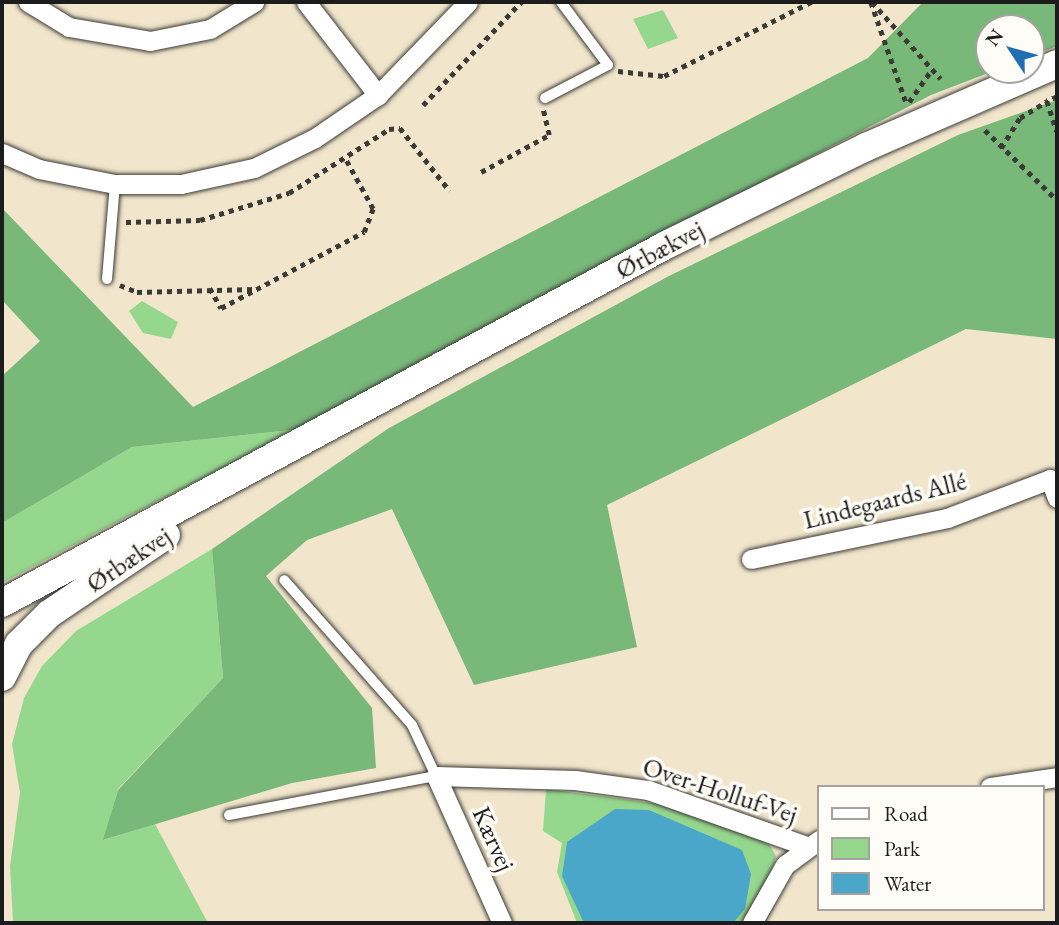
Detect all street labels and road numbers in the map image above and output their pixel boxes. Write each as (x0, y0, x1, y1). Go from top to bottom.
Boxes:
street label: Ørbækvej (611, 214, 709, 286)
street label: Lindegaards Allé (800, 466, 970, 536)
street label: Ørbækvej (81, 520, 177, 600)
street label: Over-Holluf-Vej (639, 751, 801, 831)
street label: Kærvej (465, 802, 521, 876)

